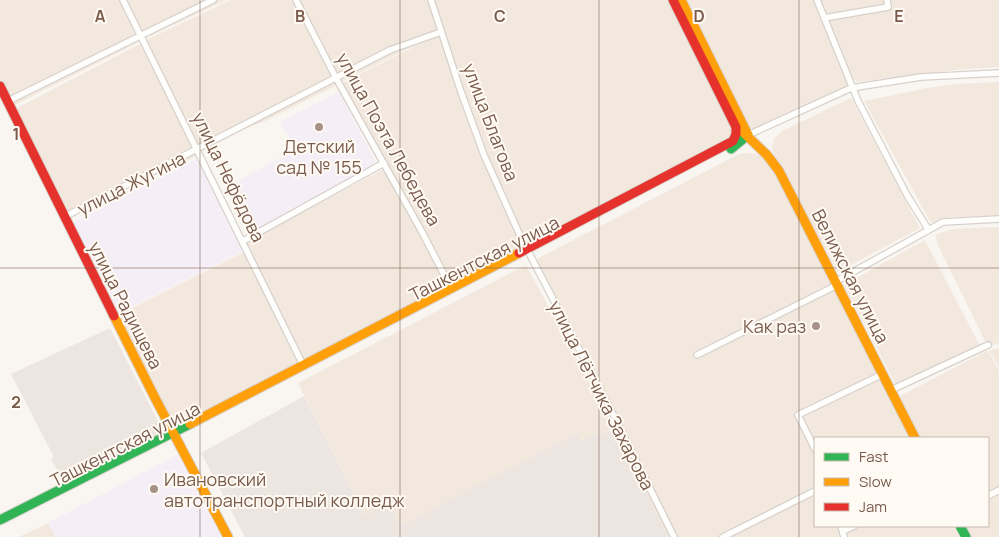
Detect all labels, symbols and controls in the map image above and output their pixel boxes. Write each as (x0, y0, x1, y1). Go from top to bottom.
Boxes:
text: A (95, 5, 106, 27)
text: B (295, 5, 305, 27)
text: C (494, 5, 506, 27)
text: D (693, 5, 705, 27)
text: E (894, 5, 904, 27)
street label: улица Поэта Лебедева (331, 48, 447, 230)
street label: улица Благова (458, 60, 524, 184)
street label: улица Нефёдова (187, 108, 271, 246)
marker: Детский сад № 155 (313, 121, 325, 133)
text: 1 (12, 123, 20, 145)
place label: Детский сад № 155 (276, 134, 362, 179)
street label: улица Жугина (73, 145, 189, 221)
street label: Велижская улица (807, 205, 895, 347)
street label: Ташкентская улица (405, 210, 563, 306)
street label: улица Радищева (83, 237, 169, 373)
street label: улица Лётчика Захарова (544, 296, 660, 494)
place label: Как раз (743, 314, 806, 338)
marker: Как раз (810, 320, 822, 332)
text: 2 (11, 391, 21, 413)
street label: Ташкентская улица (46, 396, 204, 492)
legend (814, 437, 989, 527)
text: Fast (859, 446, 888, 467)
place label: Ивановский автотранспортный колледж (164, 467, 405, 512)
text: Slow (859, 471, 892, 492)
marker: Ивановский автотранспортный колледж (148, 483, 160, 495)
text: Jam (859, 496, 887, 517)

